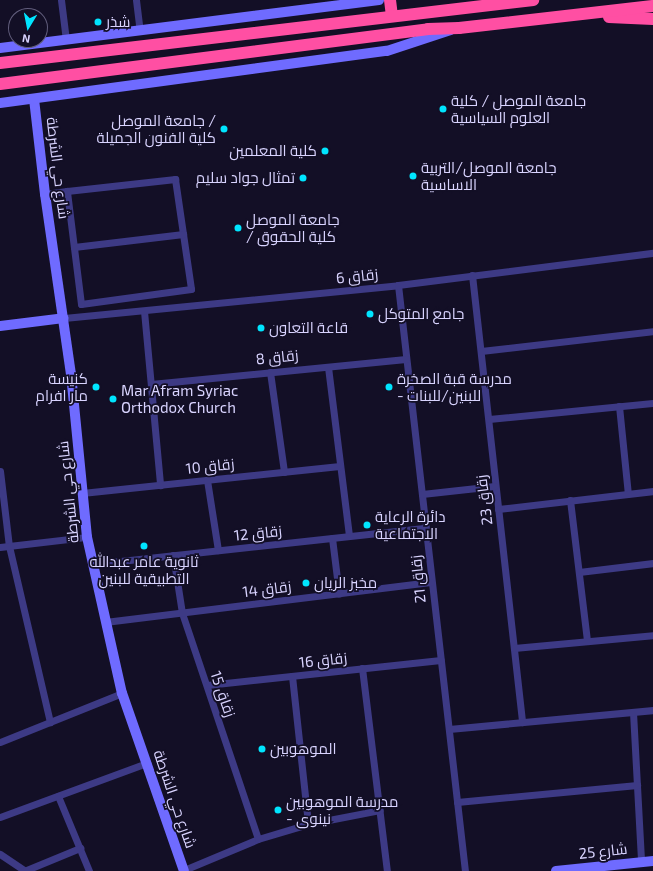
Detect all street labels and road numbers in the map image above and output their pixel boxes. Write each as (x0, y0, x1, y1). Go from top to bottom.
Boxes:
street label: شارع حي الشرطة (43, 116, 73, 220)
street label: زقاق 6 (335, 265, 379, 287)
street label: زقاق 8 (255, 346, 299, 368)
street label: شارع حي الشرطة (54, 440, 82, 544)
street label: زقاق 10 (185, 454, 235, 478)
street label: زقاق 23 (472, 474, 496, 526)
street label: زقاق 12 (233, 522, 283, 544)
street label: زقاق 21 (407, 554, 429, 604)
street label: زقاق 14 (242, 577, 292, 601)
street label: زقاق 16 (298, 649, 348, 671)
street label: زقاق 15 (207, 668, 239, 720)
street label: شارع حي الشرطة (150, 748, 200, 850)
street label: شارع 25 (578, 839, 628, 863)

